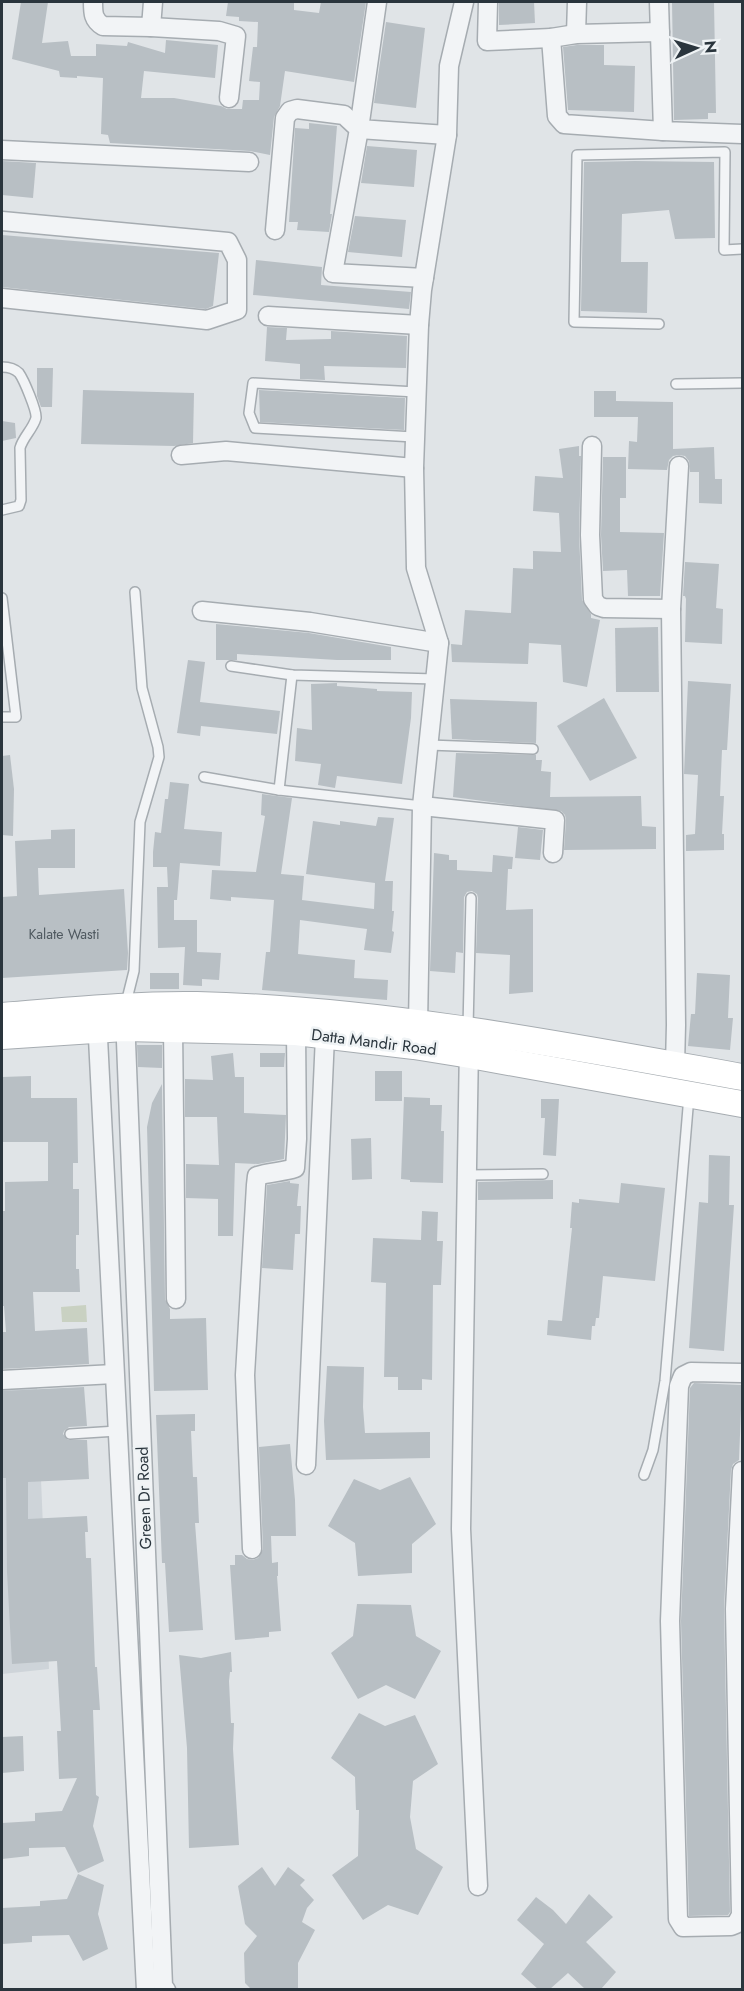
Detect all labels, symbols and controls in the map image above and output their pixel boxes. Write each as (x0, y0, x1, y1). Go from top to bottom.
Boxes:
north arrow (666, 18, 726, 78)
text: N (699, 40, 722, 54)
house number: Kalate Wasti (28, 924, 100, 944)
street label: Datta Mandir Road (310, 1023, 438, 1061)
street label: Green Dr Road (131, 1446, 157, 1550)

